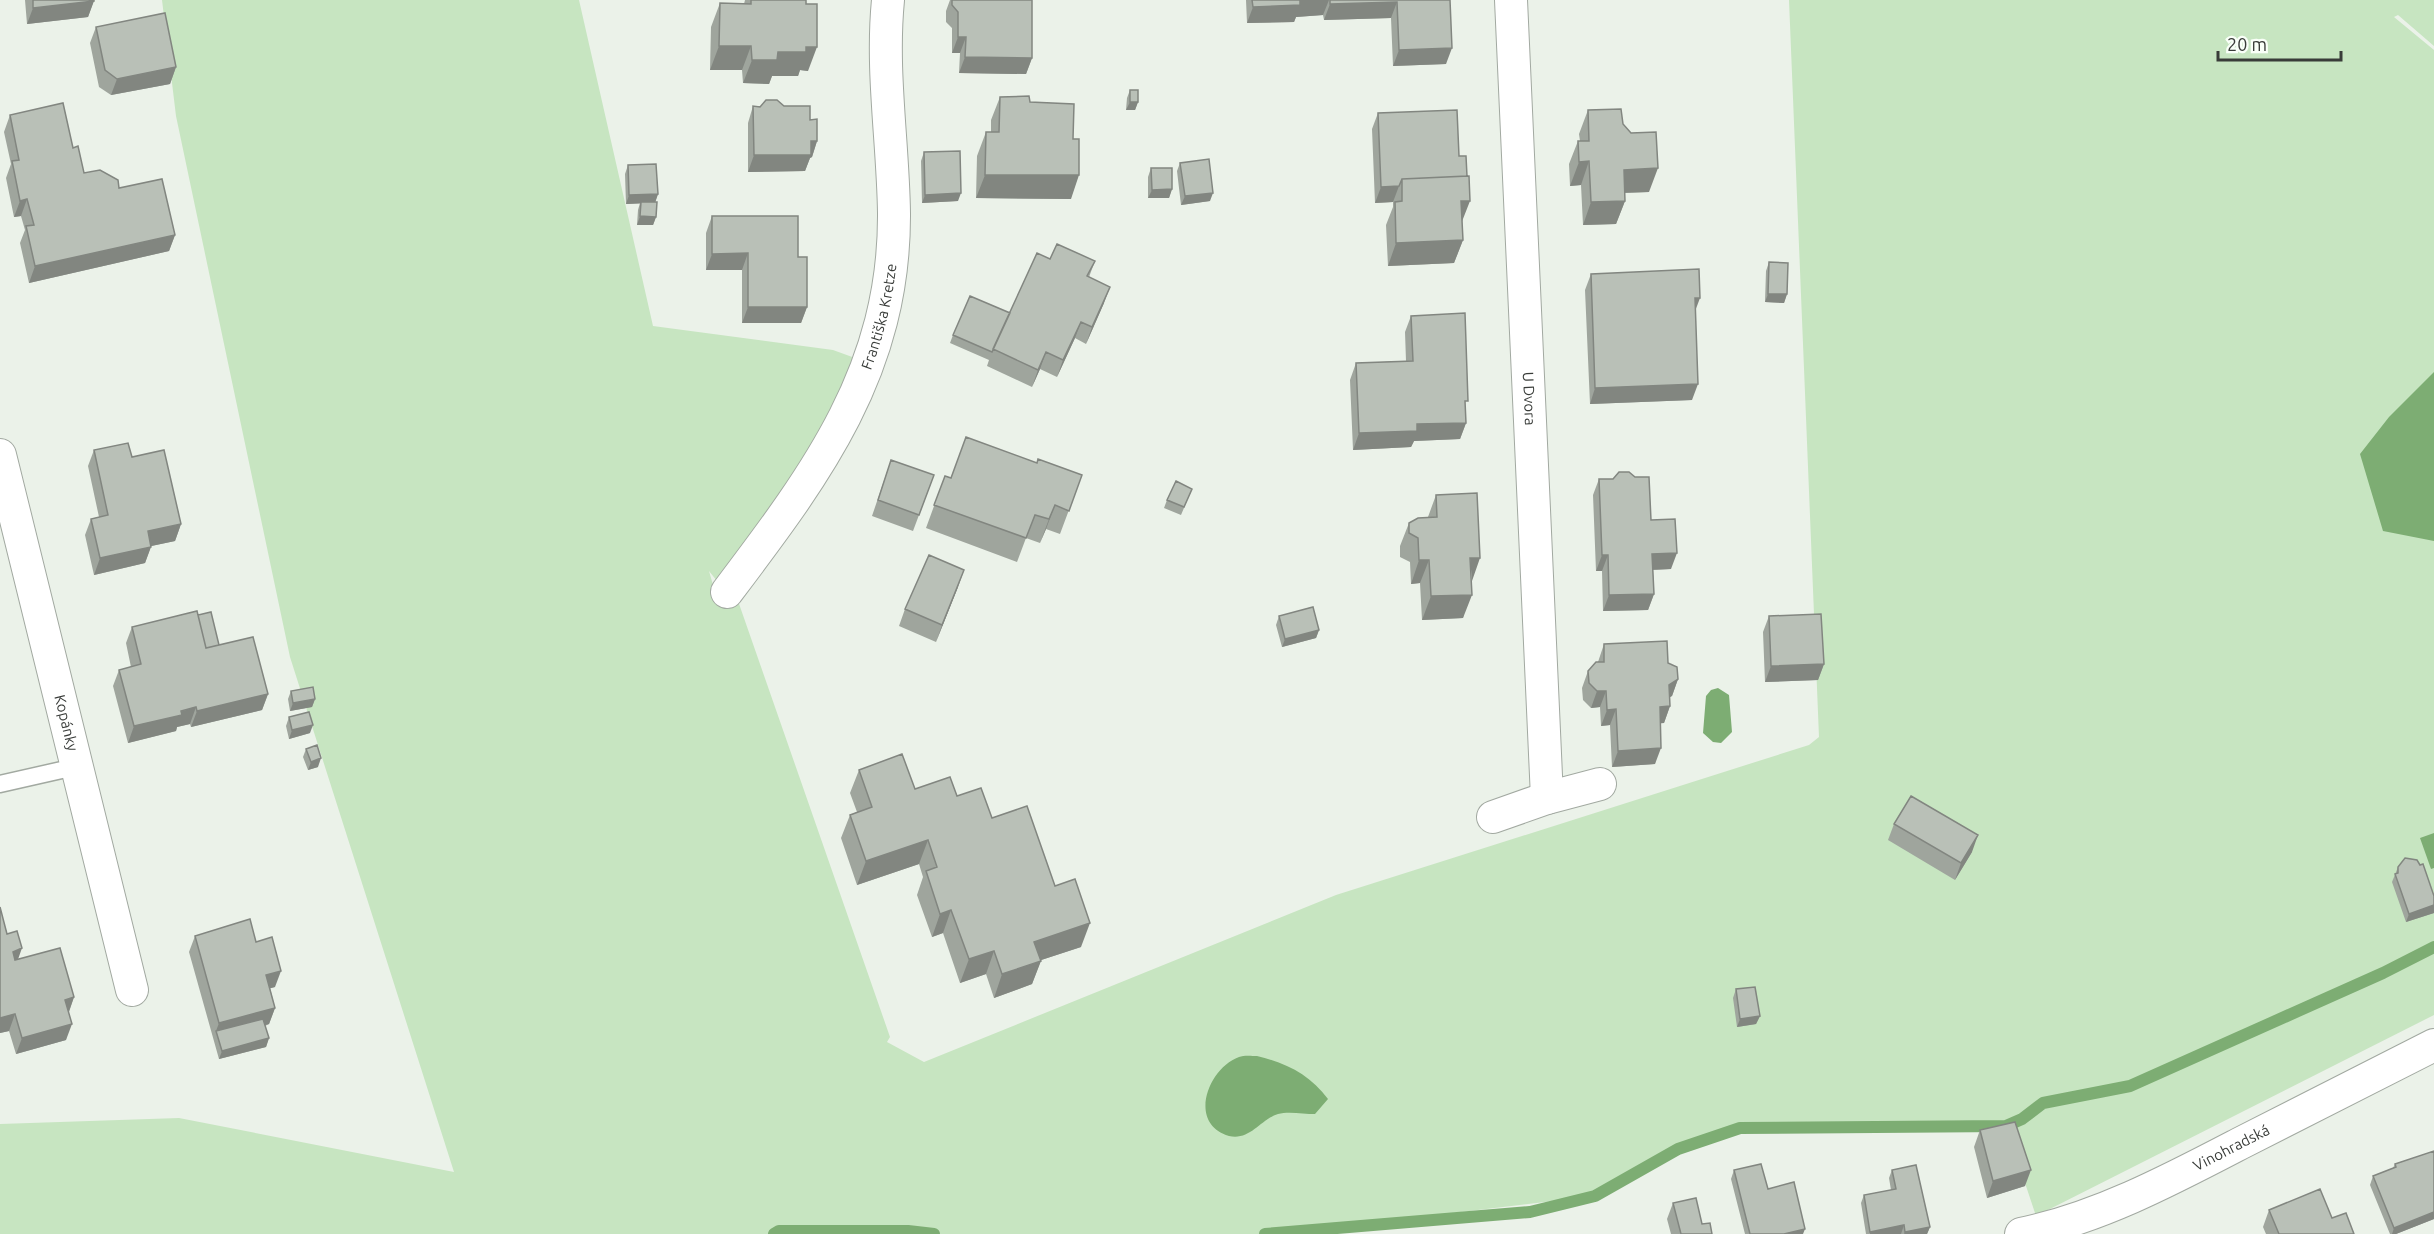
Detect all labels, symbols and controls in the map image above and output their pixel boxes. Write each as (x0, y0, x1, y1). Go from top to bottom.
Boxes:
scale bar (2218, 24, 2341, 62)
text: 20 m (2227, 34, 2267, 54)
street label: Františka Kretze (858, 263, 899, 372)
street label: U Dvora (1520, 371, 1539, 426)
street label: Kopánky (51, 693, 82, 753)
street label: Vinohradská (2190, 1121, 2272, 1174)

